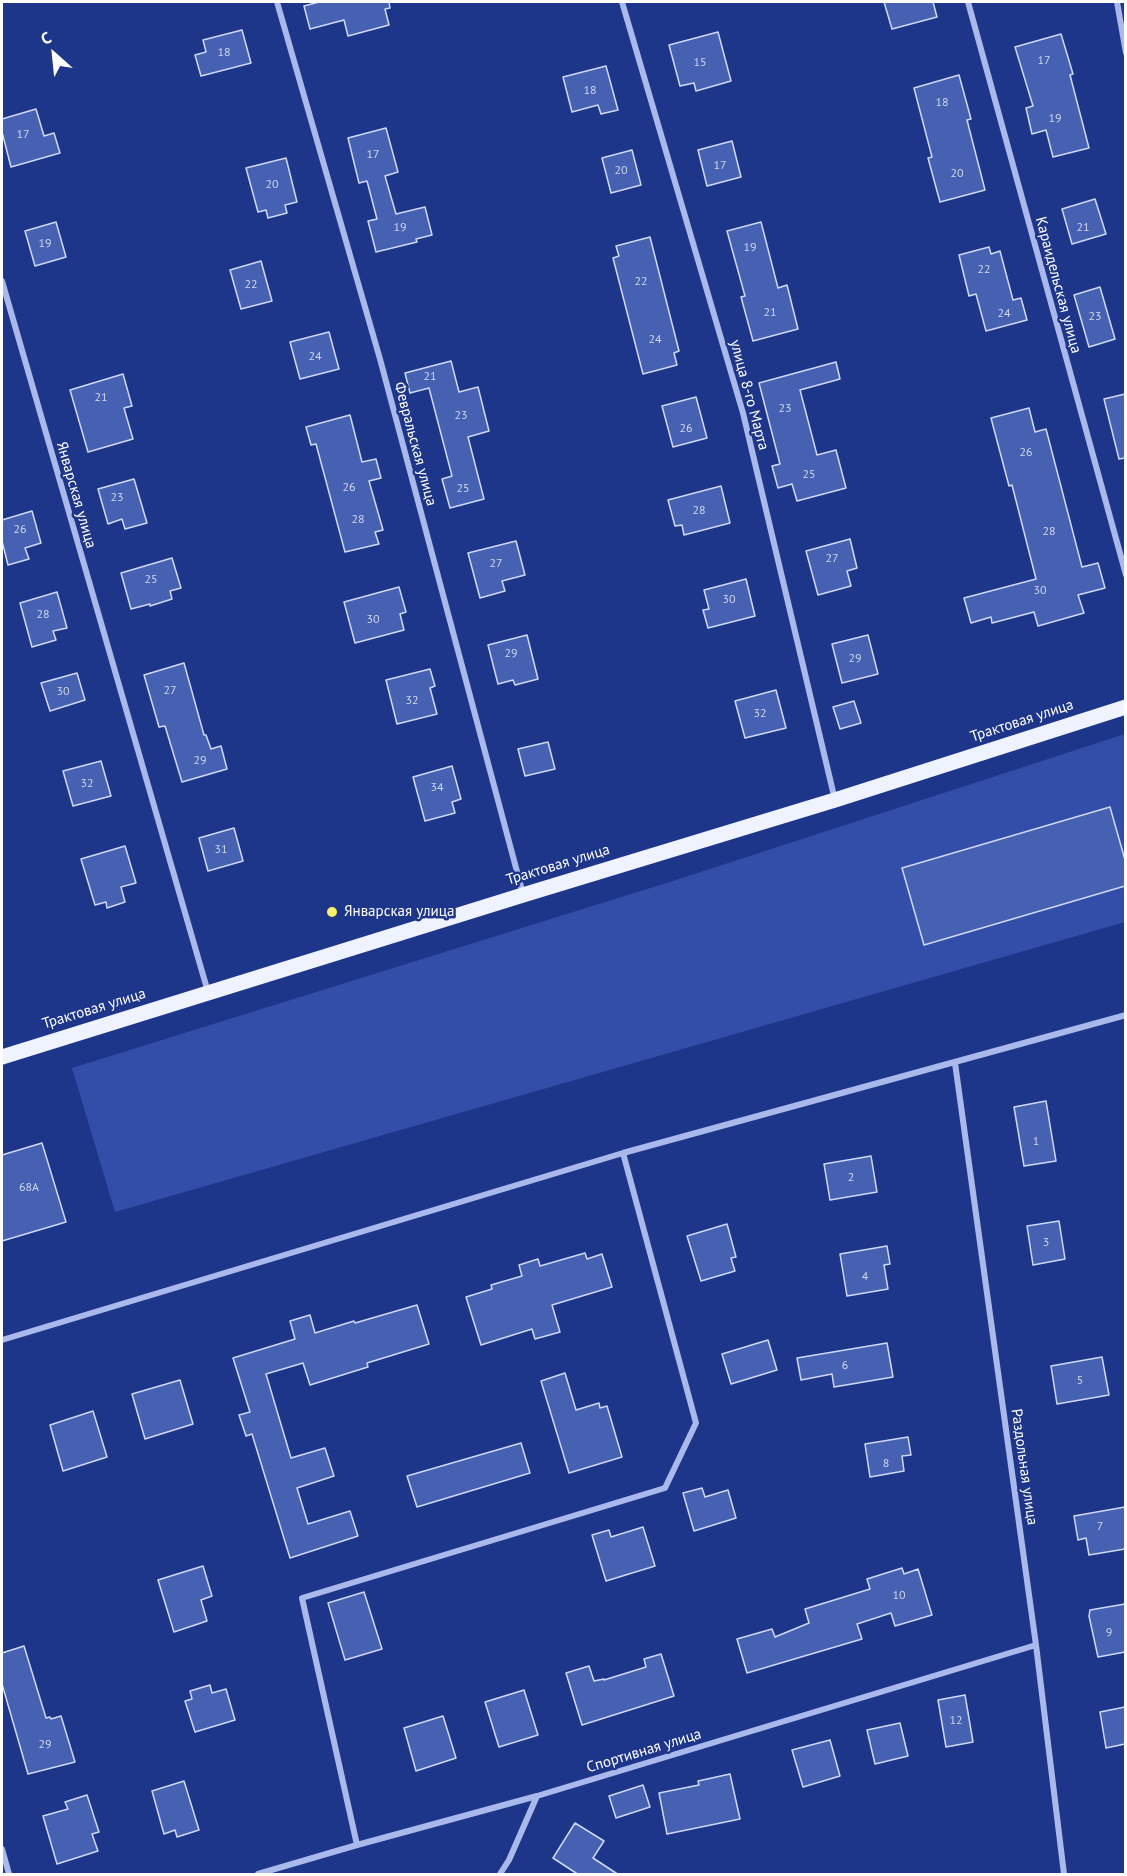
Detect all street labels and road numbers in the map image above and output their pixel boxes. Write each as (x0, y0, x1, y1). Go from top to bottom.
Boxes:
street label: Караидельская улица (1031, 215, 1085, 355)
street label: улица 8-го Марта (726, 338, 772, 452)
street label: Февральская улица (390, 380, 440, 508)
street label: Январская улица (52, 439, 100, 551)
street label: Трактовая улица (968, 696, 1076, 746)
street label: Трактовая улица (504, 841, 612, 889)
street label: Трактовая улица (40, 985, 148, 1033)
street label: Раздольная улица (1007, 1408, 1041, 1526)
street label: Спортивная улица (584, 1725, 704, 1777)

